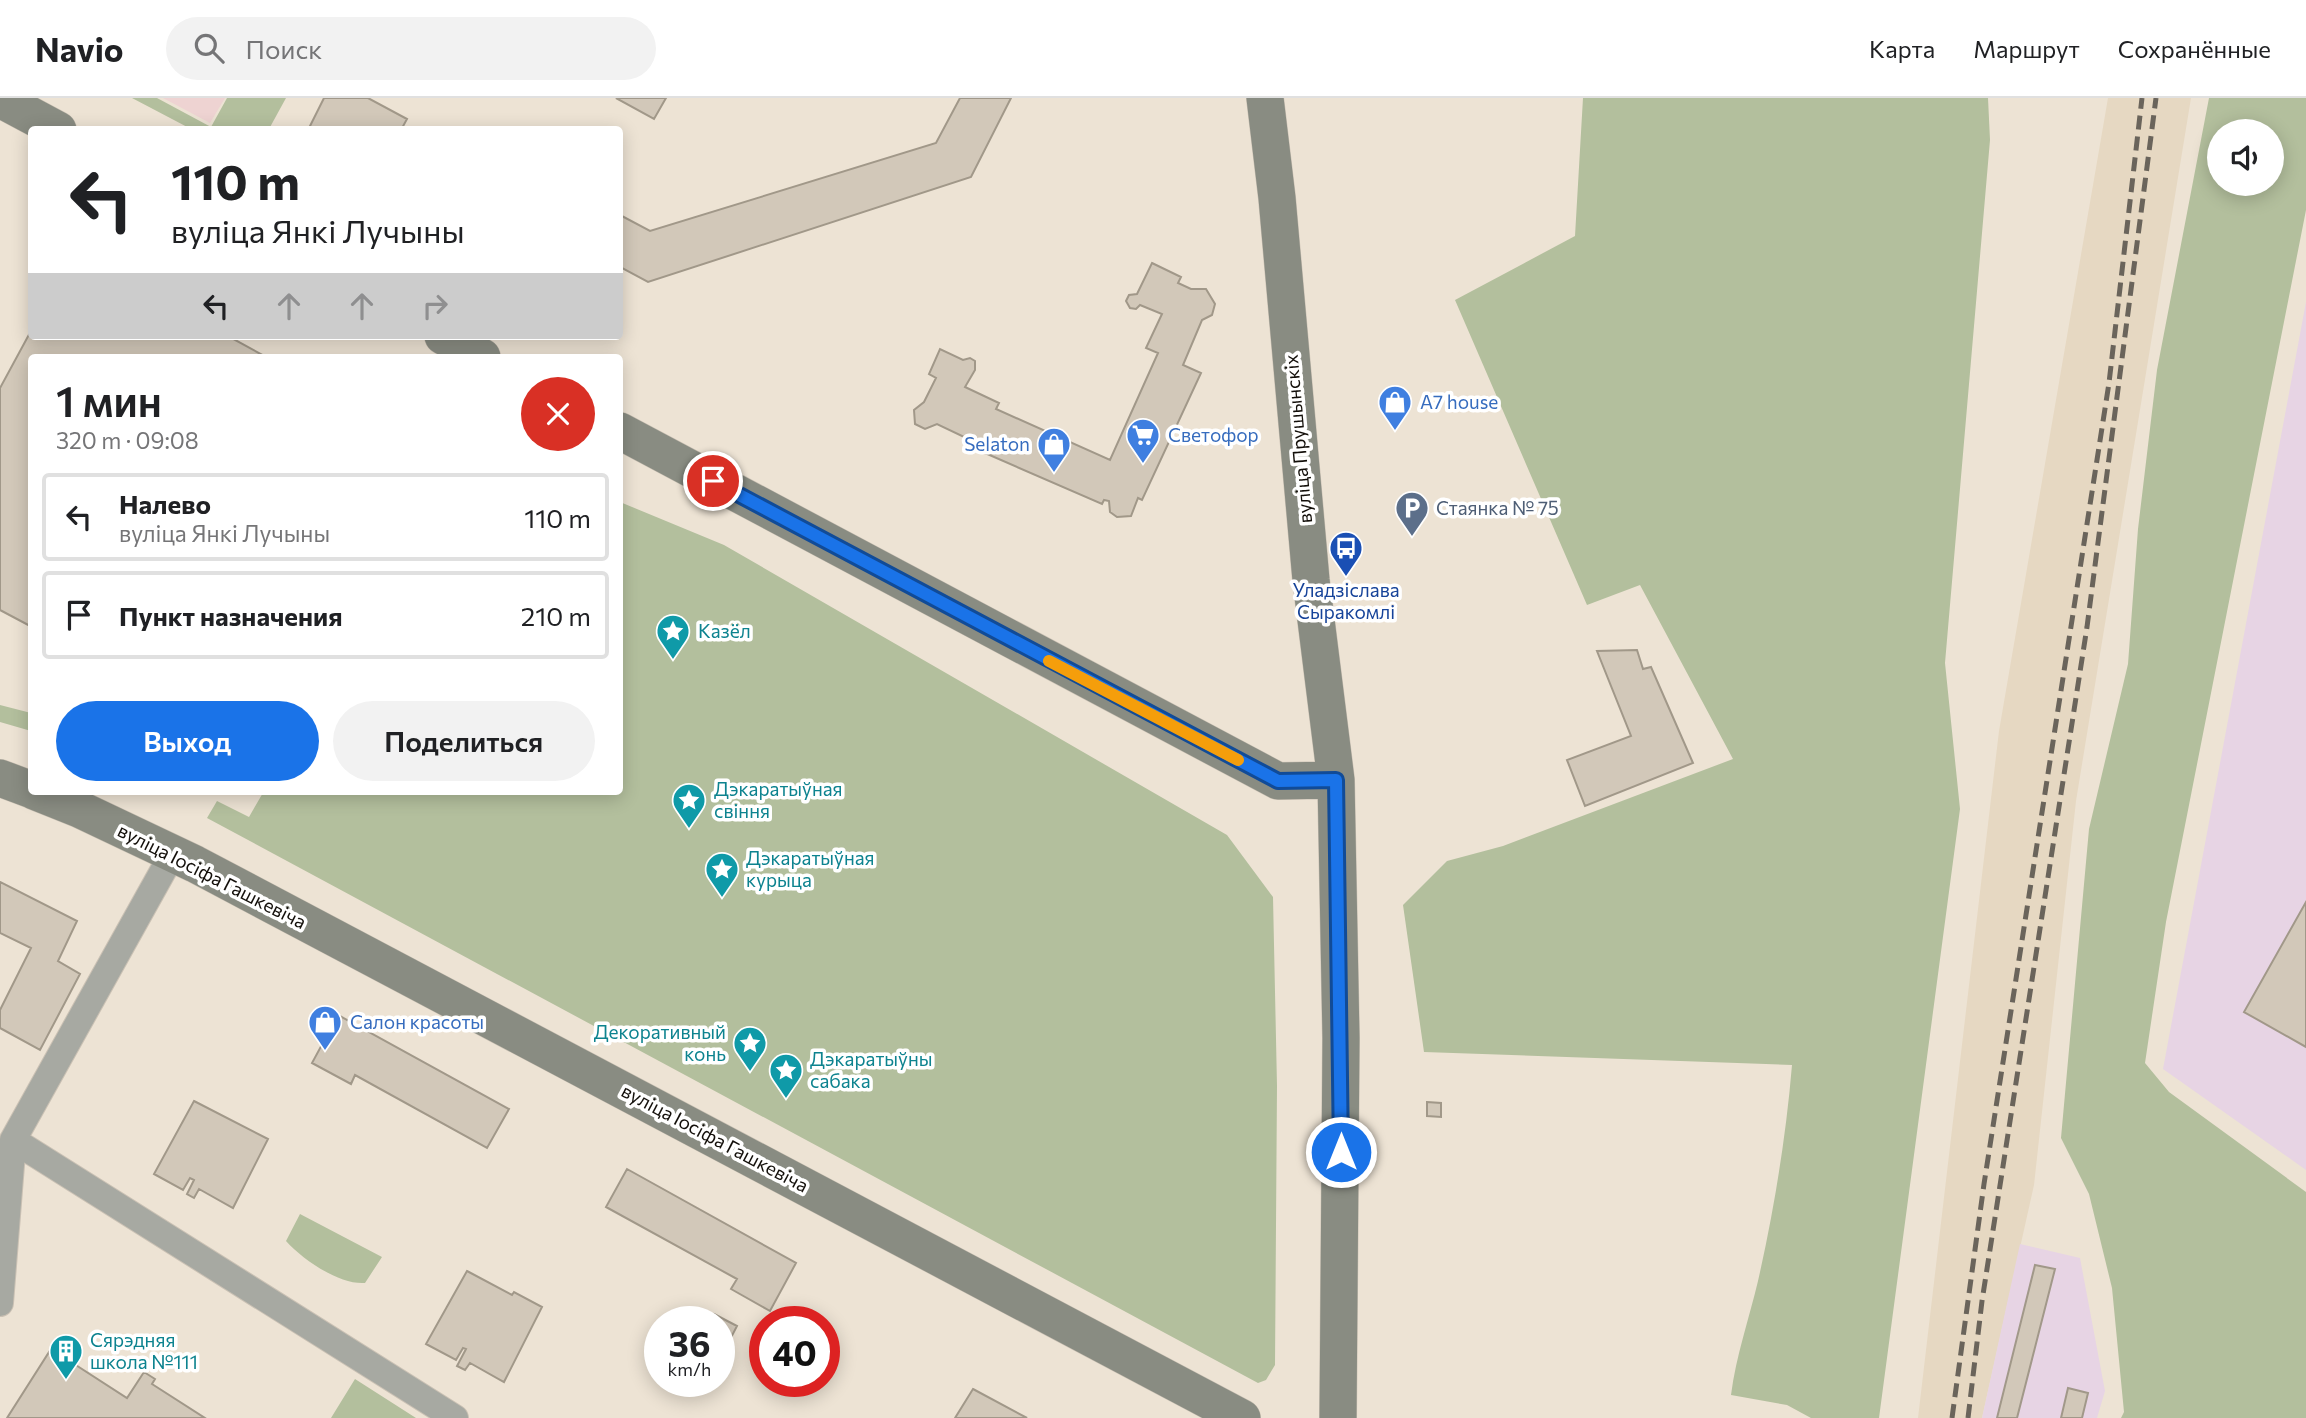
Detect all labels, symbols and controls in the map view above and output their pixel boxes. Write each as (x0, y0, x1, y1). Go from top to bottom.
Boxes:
search box (166, 17, 656, 80)
text: Navio (35, 28, 124, 69)
icon: search (190, 29, 228, 67)
text: Поиск (246, 33, 322, 64)
text: Карта (1869, 34, 1935, 63)
text: Маршрут (1973, 34, 2080, 63)
text: Сохранённые (2118, 34, 2271, 63)
map controls (2207, 119, 2284, 196)
button: sound (2207, 119, 2284, 196)
text: 110 m (171, 150, 300, 210)
icon: left (56, 154, 147, 245)
text: вуліца Янкі Лучыны (171, 210, 465, 250)
icon: left (197, 287, 235, 325)
icon: ahead (270, 287, 308, 325)
icon: ahead (343, 287, 381, 325)
icon: right (416, 287, 454, 325)
street label: вуліца Прушынскіх (1279, 354, 1316, 524)
text: 1 мин (56, 374, 162, 426)
button: close (521, 377, 595, 451)
shop icon: A7 house (1376, 383, 1414, 432)
place label: A7 house (1420, 390, 1498, 413)
supermarket icon: Светофор (1124, 416, 1162, 465)
place label: Светофор (1168, 423, 1259, 446)
shop icon: Selaton (1035, 425, 1073, 474)
text: 320 m · 09:08 (56, 426, 199, 454)
place label: Selaton (964, 432, 1030, 455)
pin (683, 451, 743, 511)
icon: arrive (694, 462, 732, 500)
text: Налево (119, 488, 211, 519)
parking icon: Стаянка № 75 (1393, 489, 1431, 538)
place label: Стаянка № 75 (1436, 496, 1559, 519)
icon: left (60, 498, 98, 536)
text: 110 m (524, 502, 591, 533)
text: вуліца Янкі Лучыны (119, 519, 330, 547)
bus stop icon: Уладзіслава Сыракомлі (1327, 529, 1365, 578)
place label: Уладзіслава Сыракомлі (1292, 578, 1400, 623)
icon: arrive (60, 596, 98, 634)
text: Пункт назначения (119, 600, 343, 631)
text: 210 m (521, 600, 591, 631)
place icon: Казёл (654, 612, 692, 661)
place label: Казёл (698, 619, 751, 642)
button: Выход (56, 701, 319, 781)
button: Поделиться (333, 701, 595, 781)
place label: Дэкаратыўная свіння (714, 777, 843, 822)
place icon: Дэкаратыўная свіння (670, 781, 708, 830)
street label: вуліца Іосіфа Гашкевіча (114, 818, 310, 933)
place label: Дэкаратыўная курыца (746, 846, 875, 891)
place icon: Дэкаратыўная курыца (703, 850, 741, 899)
shop icon: Салон красоты (306, 1003, 344, 1052)
place label: Салон красоты (350, 1010, 484, 1033)
place label: Декоративный конь (594, 1020, 726, 1065)
place icon: Декоративный конь (731, 1024, 769, 1073)
place label: Дэкаратыўны сабака (810, 1047, 933, 1092)
place icon: Дэкаратыўны сабака (767, 1051, 805, 1100)
street label: вуліца Іосіфа Гашкевіча (618, 1078, 813, 1197)
position arrow (1304, 1115, 1378, 1189)
speed limit sign: 40 (749, 1306, 840, 1397)
text: 36 (669, 1321, 710, 1364)
place label: Сярэдняя школа №111 (90, 1328, 198, 1373)
building icon: Сярэдняя школа №111 (47, 1332, 85, 1381)
text: km/h (668, 1358, 711, 1380)

